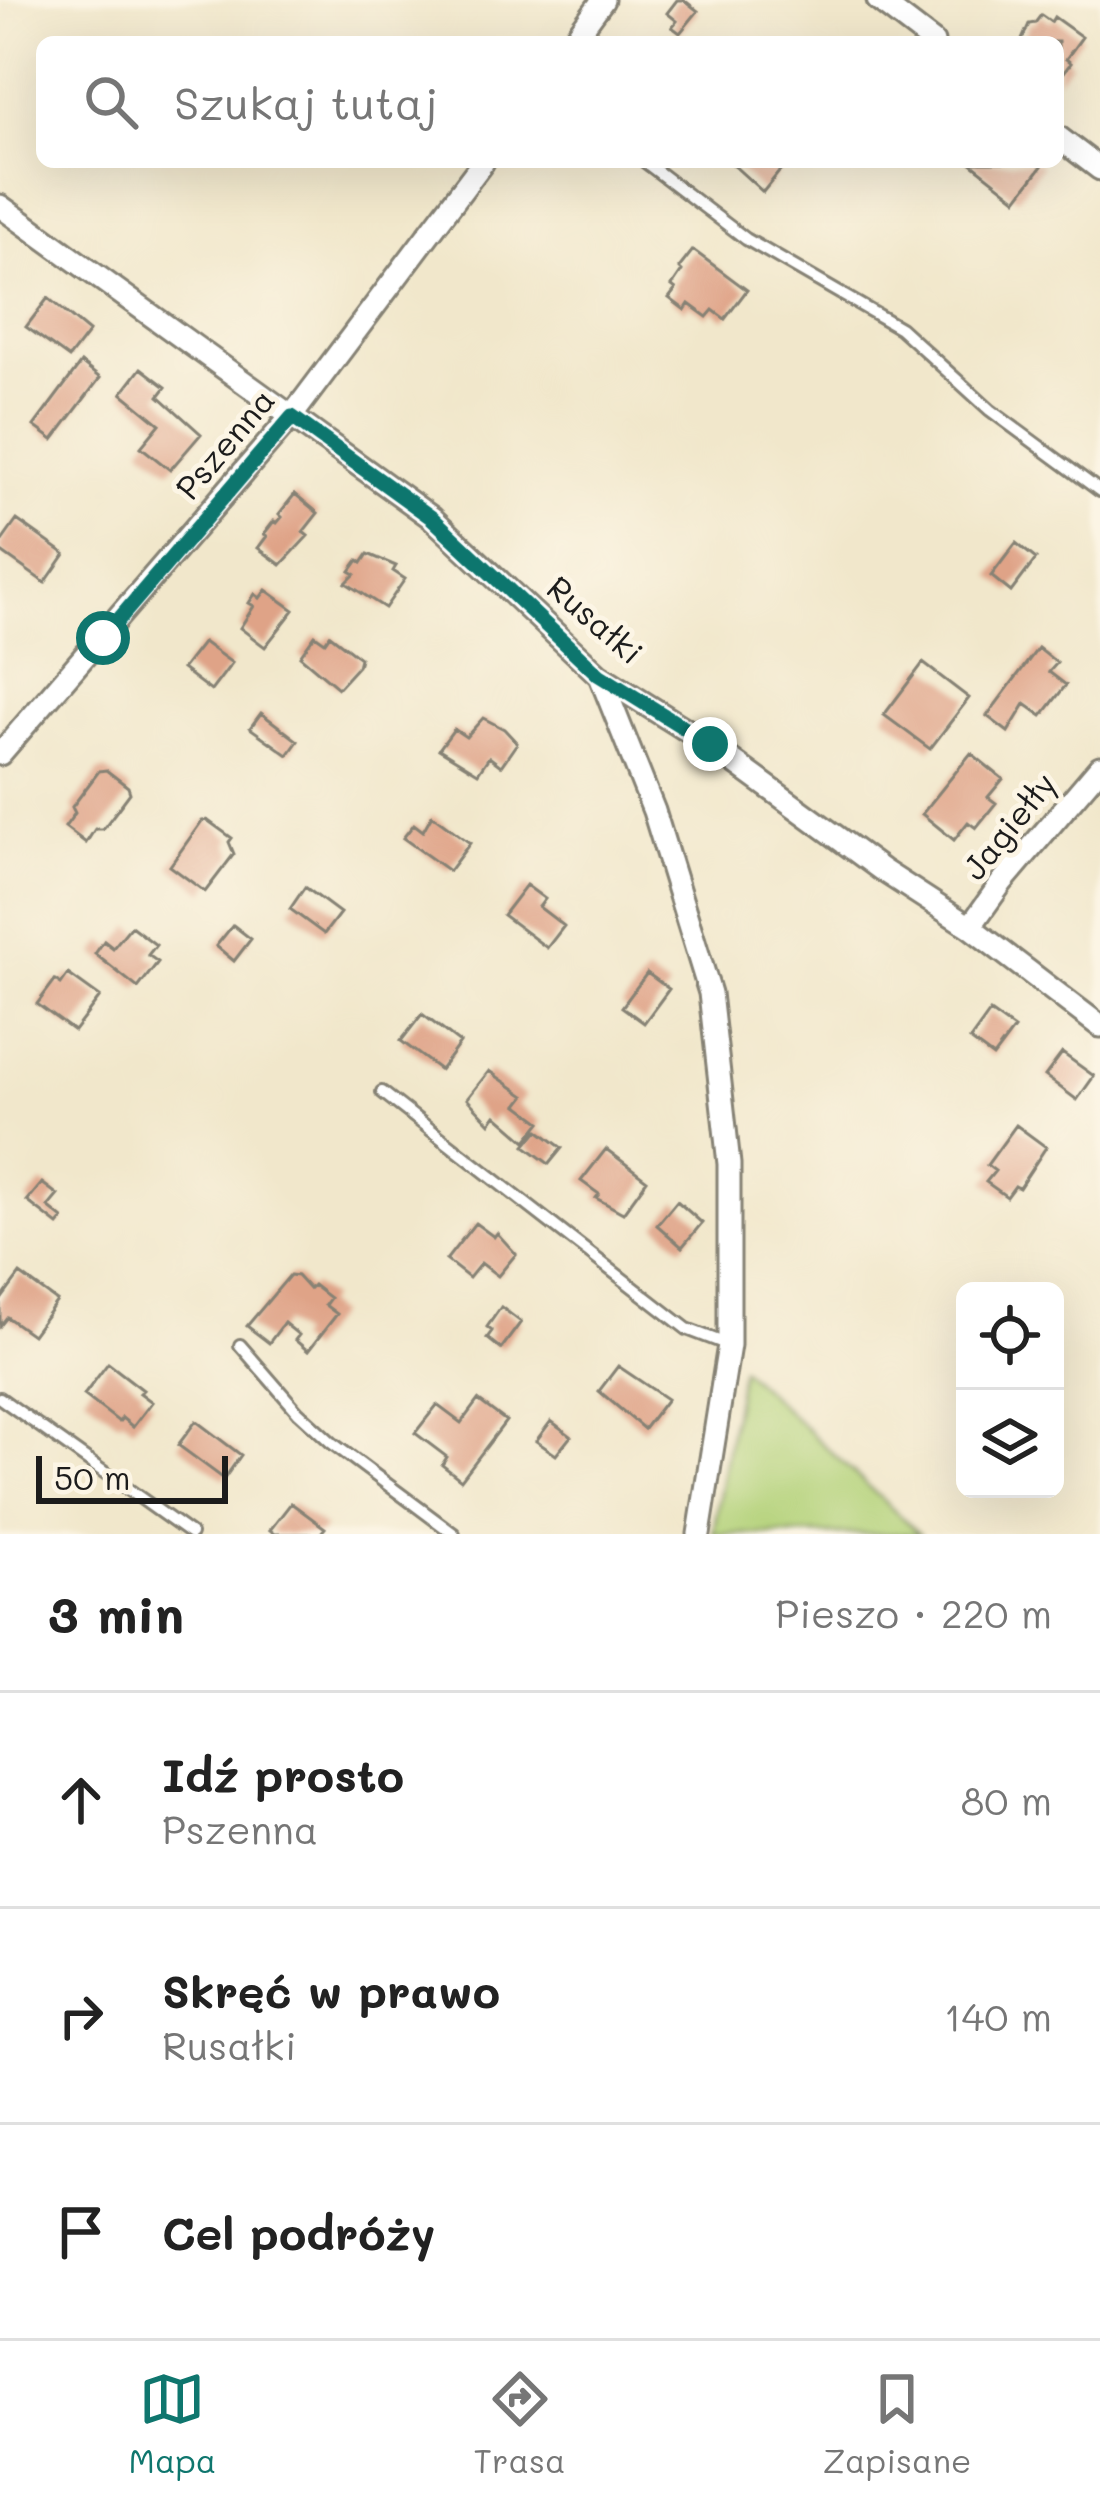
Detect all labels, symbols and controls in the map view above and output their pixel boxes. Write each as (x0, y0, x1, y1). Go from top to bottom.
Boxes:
search box (36, 36, 1064, 168)
icon: search (78, 69, 144, 135)
text: Szukaj tutaj (174, 73, 438, 131)
street label: Pszenna (165, 379, 283, 507)
street label: Rusałki (539, 565, 653, 672)
route start (76, 611, 130, 665)
route end (683, 717, 737, 771)
street label: Jagiełły (951, 763, 1065, 888)
map controls (956, 1282, 1064, 1498)
button: locate (956, 1282, 1064, 1390)
button: layers (956, 1390, 1064, 1498)
scale bar (36, 1450, 228, 1503)
text: 50 m (54, 1455, 130, 1498)
text: 3 min (48, 1579, 184, 1646)
text: Pieszo · 220 m (775, 1587, 1052, 1638)
text: Idź prosto (162, 1745, 404, 1803)
icon: ahead (48, 1767, 114, 1833)
text: 80 m (961, 1774, 1052, 1825)
text: Pszenna (162, 1803, 318, 1854)
text: Skręć w prawo (162, 1961, 500, 2019)
icon: right (48, 1983, 114, 2049)
text: 140 m (944, 1990, 1052, 2041)
text: Rusałki (162, 2019, 296, 2070)
icon: arrive (48, 2199, 114, 2265)
text: Cel podróży (162, 2203, 435, 2261)
tab: Mapa (129, 2366, 216, 2481)
tab: Trasa (474, 2366, 566, 2481)
tab: Zapisane (823, 2366, 971, 2481)

